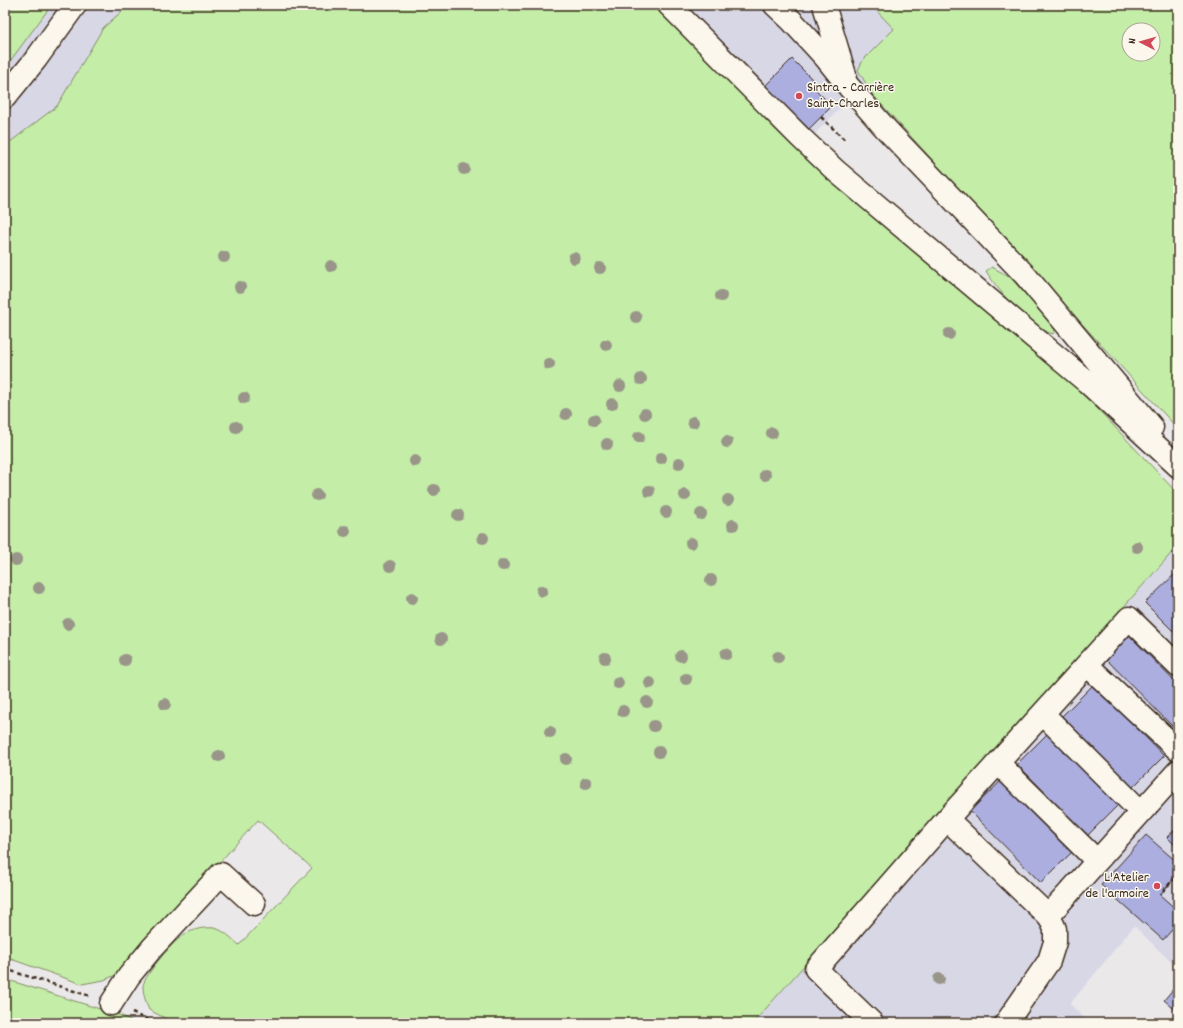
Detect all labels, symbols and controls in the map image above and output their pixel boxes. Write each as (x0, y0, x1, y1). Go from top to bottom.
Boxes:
north arrow (1121, 22, 1161, 62)
text: N (1125, 37, 1141, 45)
place label: Sintra - Carrière Saint-Charles (807, 78, 894, 114)
marker: Sintra - Carrière Saint-Charles (794, 91, 804, 101)
place label: L'Atelier de l'armoire (1085, 868, 1150, 904)
marker: L'Atelier de l'armoire (1152, 881, 1162, 891)

